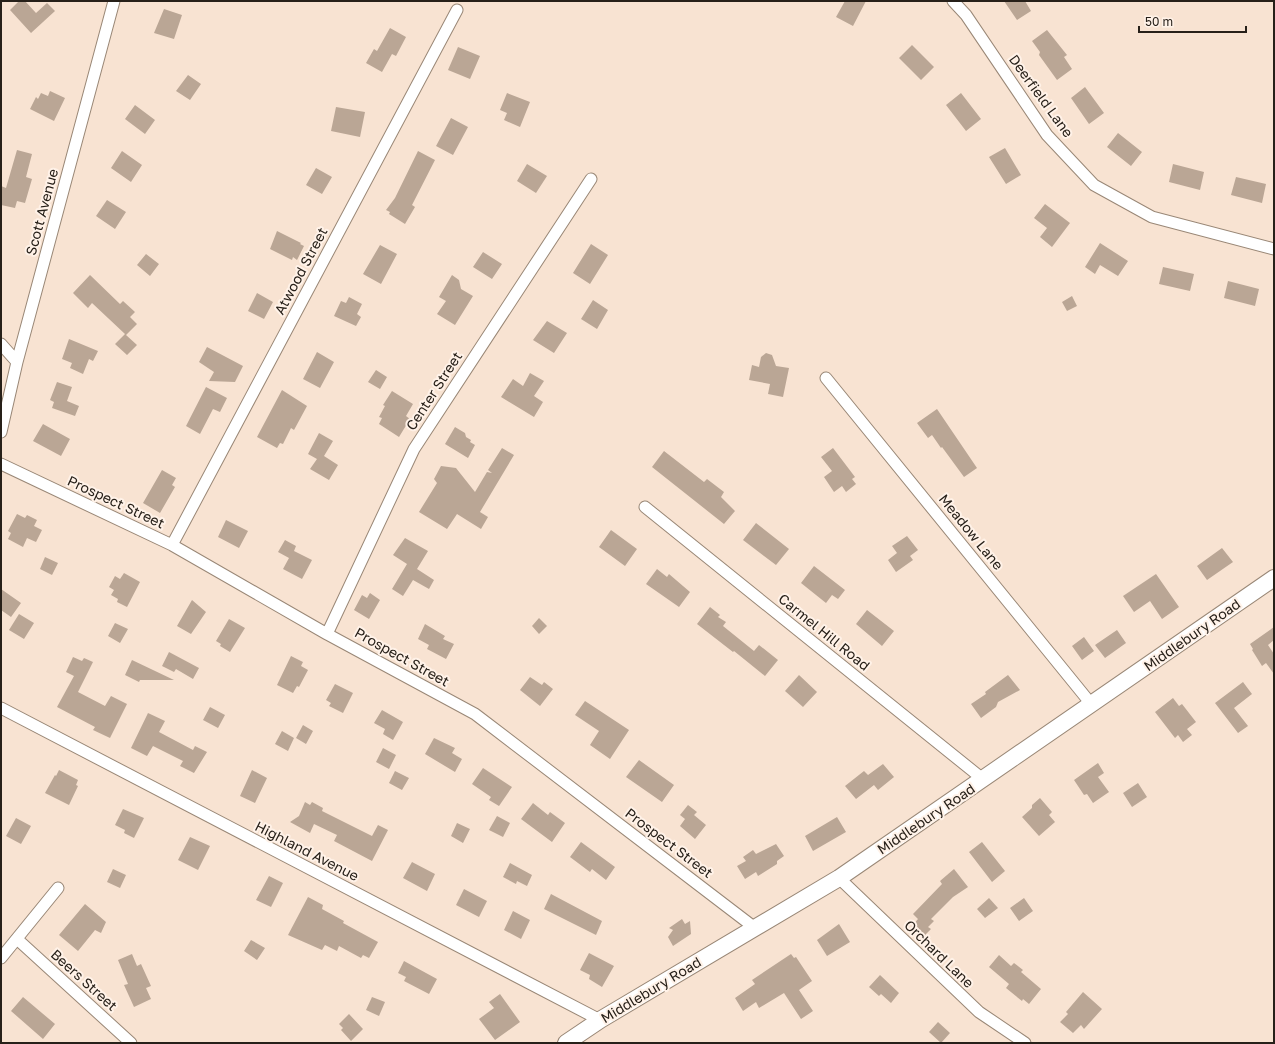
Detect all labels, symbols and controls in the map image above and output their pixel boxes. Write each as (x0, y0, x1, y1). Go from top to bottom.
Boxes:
scale bar (1139, 8, 1246, 34)
text: 50 m (1145, 14, 1173, 29)
street label: Deerfield Lane (1006, 51, 1077, 140)
street label: Scott Avenue (22, 167, 61, 257)
street label: Atwood Street (270, 224, 331, 317)
street label: Center Street (402, 348, 465, 433)
street label: Prospect Street (65, 472, 167, 531)
street label: Meadow Lane (936, 490, 1007, 573)
street label: Carmel Hill Road (775, 590, 873, 674)
street label: Middlebury Road (1140, 595, 1243, 674)
street label: Prospect Street (352, 624, 452, 690)
street label: Middlebury Road (874, 780, 978, 858)
street label: Prospect Street (622, 804, 716, 881)
street label: Highland Avenue (253, 817, 362, 884)
street label: Orchard Lane (901, 916, 978, 991)
street label: Beers Street (48, 945, 121, 1014)
street label: Middlebury Road (597, 953, 704, 1026)

